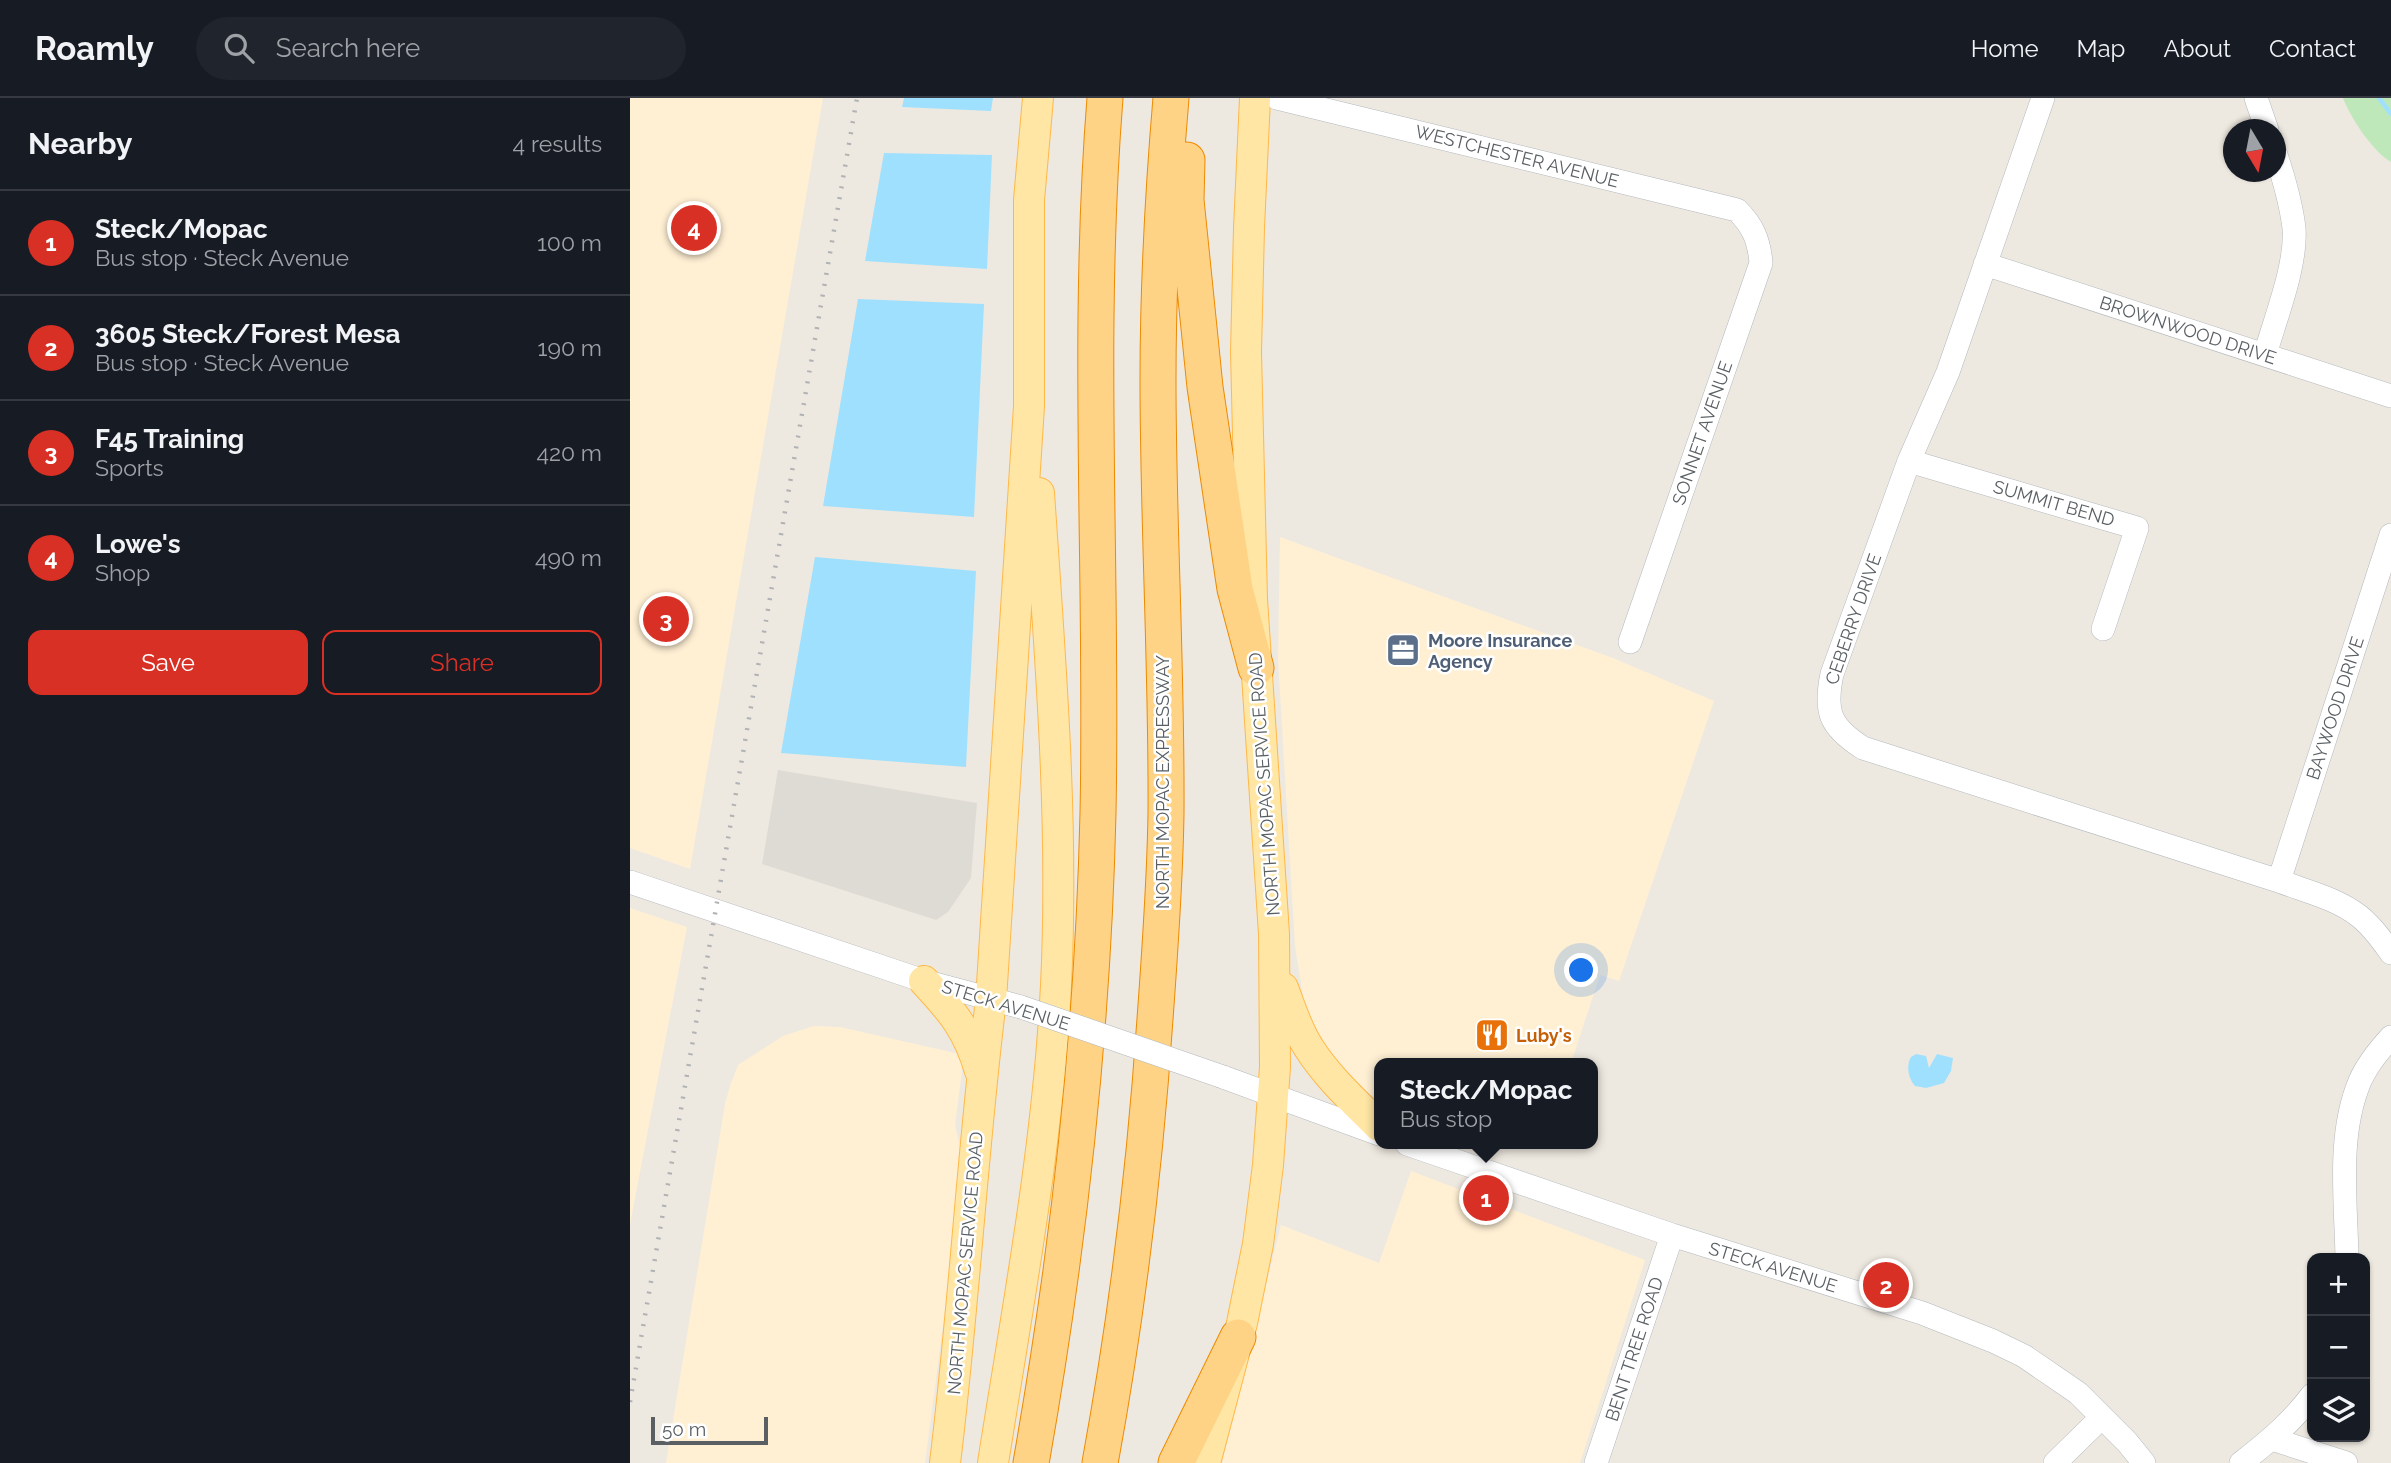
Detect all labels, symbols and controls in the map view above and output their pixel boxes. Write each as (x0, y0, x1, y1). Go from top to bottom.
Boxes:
search box (196, 17, 686, 80)
text: Roamly (35, 29, 154, 68)
icon: search (220, 29, 258, 67)
text: Search here (276, 33, 420, 63)
text: Home (1971, 34, 2039, 63)
text: Map (2077, 34, 2125, 63)
text: About (2163, 34, 2231, 63)
text: Contact (2269, 34, 2356, 63)
north arrow (2223, 119, 2286, 182)
street label: WESTCHESTER AVENUE (1413, 121, 1621, 191)
text: Nearby (28, 126, 132, 161)
text: 4 results (513, 130, 602, 157)
pin: 4 (671, 202, 717, 254)
text: Steck/Mopac (95, 214, 268, 244)
text: 1 (45, 229, 57, 256)
text: 100 m (537, 229, 602, 256)
text: Bus stop · Steck Avenue (95, 244, 349, 271)
street label: BROWNWOOD DRIVE (2097, 291, 2279, 369)
text: 3605 Steck/Forest Mesa (95, 319, 400, 349)
text: 2 (45, 334, 57, 361)
text: 190 m (538, 334, 602, 361)
text: Bus stop · Steck Avenue (95, 349, 349, 376)
street label: SONNET AVENUE (1668, 358, 1736, 508)
text: F45 Training (95, 424, 244, 454)
text: 3 (45, 439, 57, 466)
text: 420 m (536, 439, 602, 466)
text: Sports (95, 454, 164, 481)
street label: SUMMIT BEND (1991, 476, 2117, 530)
text: Lowe's (95, 529, 181, 559)
text: 4 (44, 544, 58, 571)
text: 490 m (535, 544, 602, 571)
street label: CEBERRY DRIVE (1821, 551, 1885, 687)
text: Shop (95, 559, 150, 586)
pin: 3 (643, 593, 689, 645)
button: Save (28, 630, 308, 695)
button: Share (322, 630, 602, 695)
place label: Moore Insurance Agency (1428, 630, 1572, 672)
office icon: Moore Insurance Agency (1384, 631, 1422, 669)
street label: BAYWOOD DRIVE (2302, 634, 2368, 782)
street label: NORTH MOPAC SERVICE ROAD (1244, 652, 1284, 916)
street label: NORTH MOPAC EXPRESSWAY (1152, 655, 1173, 909)
your location (1564, 953, 1598, 987)
street label: STECK AVENUE (939, 976, 1073, 1035)
restaurant icon: Luby's (1473, 1016, 1511, 1054)
place label: Luby's (1516, 1025, 1572, 1046)
popup (1374, 1058, 1598, 1149)
text: Steck/Mopac (1400, 1075, 1572, 1105)
text: Bus stop (1400, 1105, 1492, 1132)
street label: NORTH MOPAC SERVICE ROAD (943, 1131, 987, 1395)
pin: 1 (1463, 1172, 1509, 1224)
street label: STECK AVENUE (1706, 1238, 1840, 1297)
map controls (2307, 1253, 2370, 1442)
button: + (2307, 1253, 2370, 1316)
pin: 2 (1863, 1259, 1909, 1311)
street label: BENT TREE ROAD (1601, 1274, 1667, 1424)
button: − (2307, 1316, 2370, 1379)
button: layers (2307, 1379, 2370, 1442)
scale bar (651, 1414, 768, 1446)
text: 50 m (662, 1418, 706, 1440)

